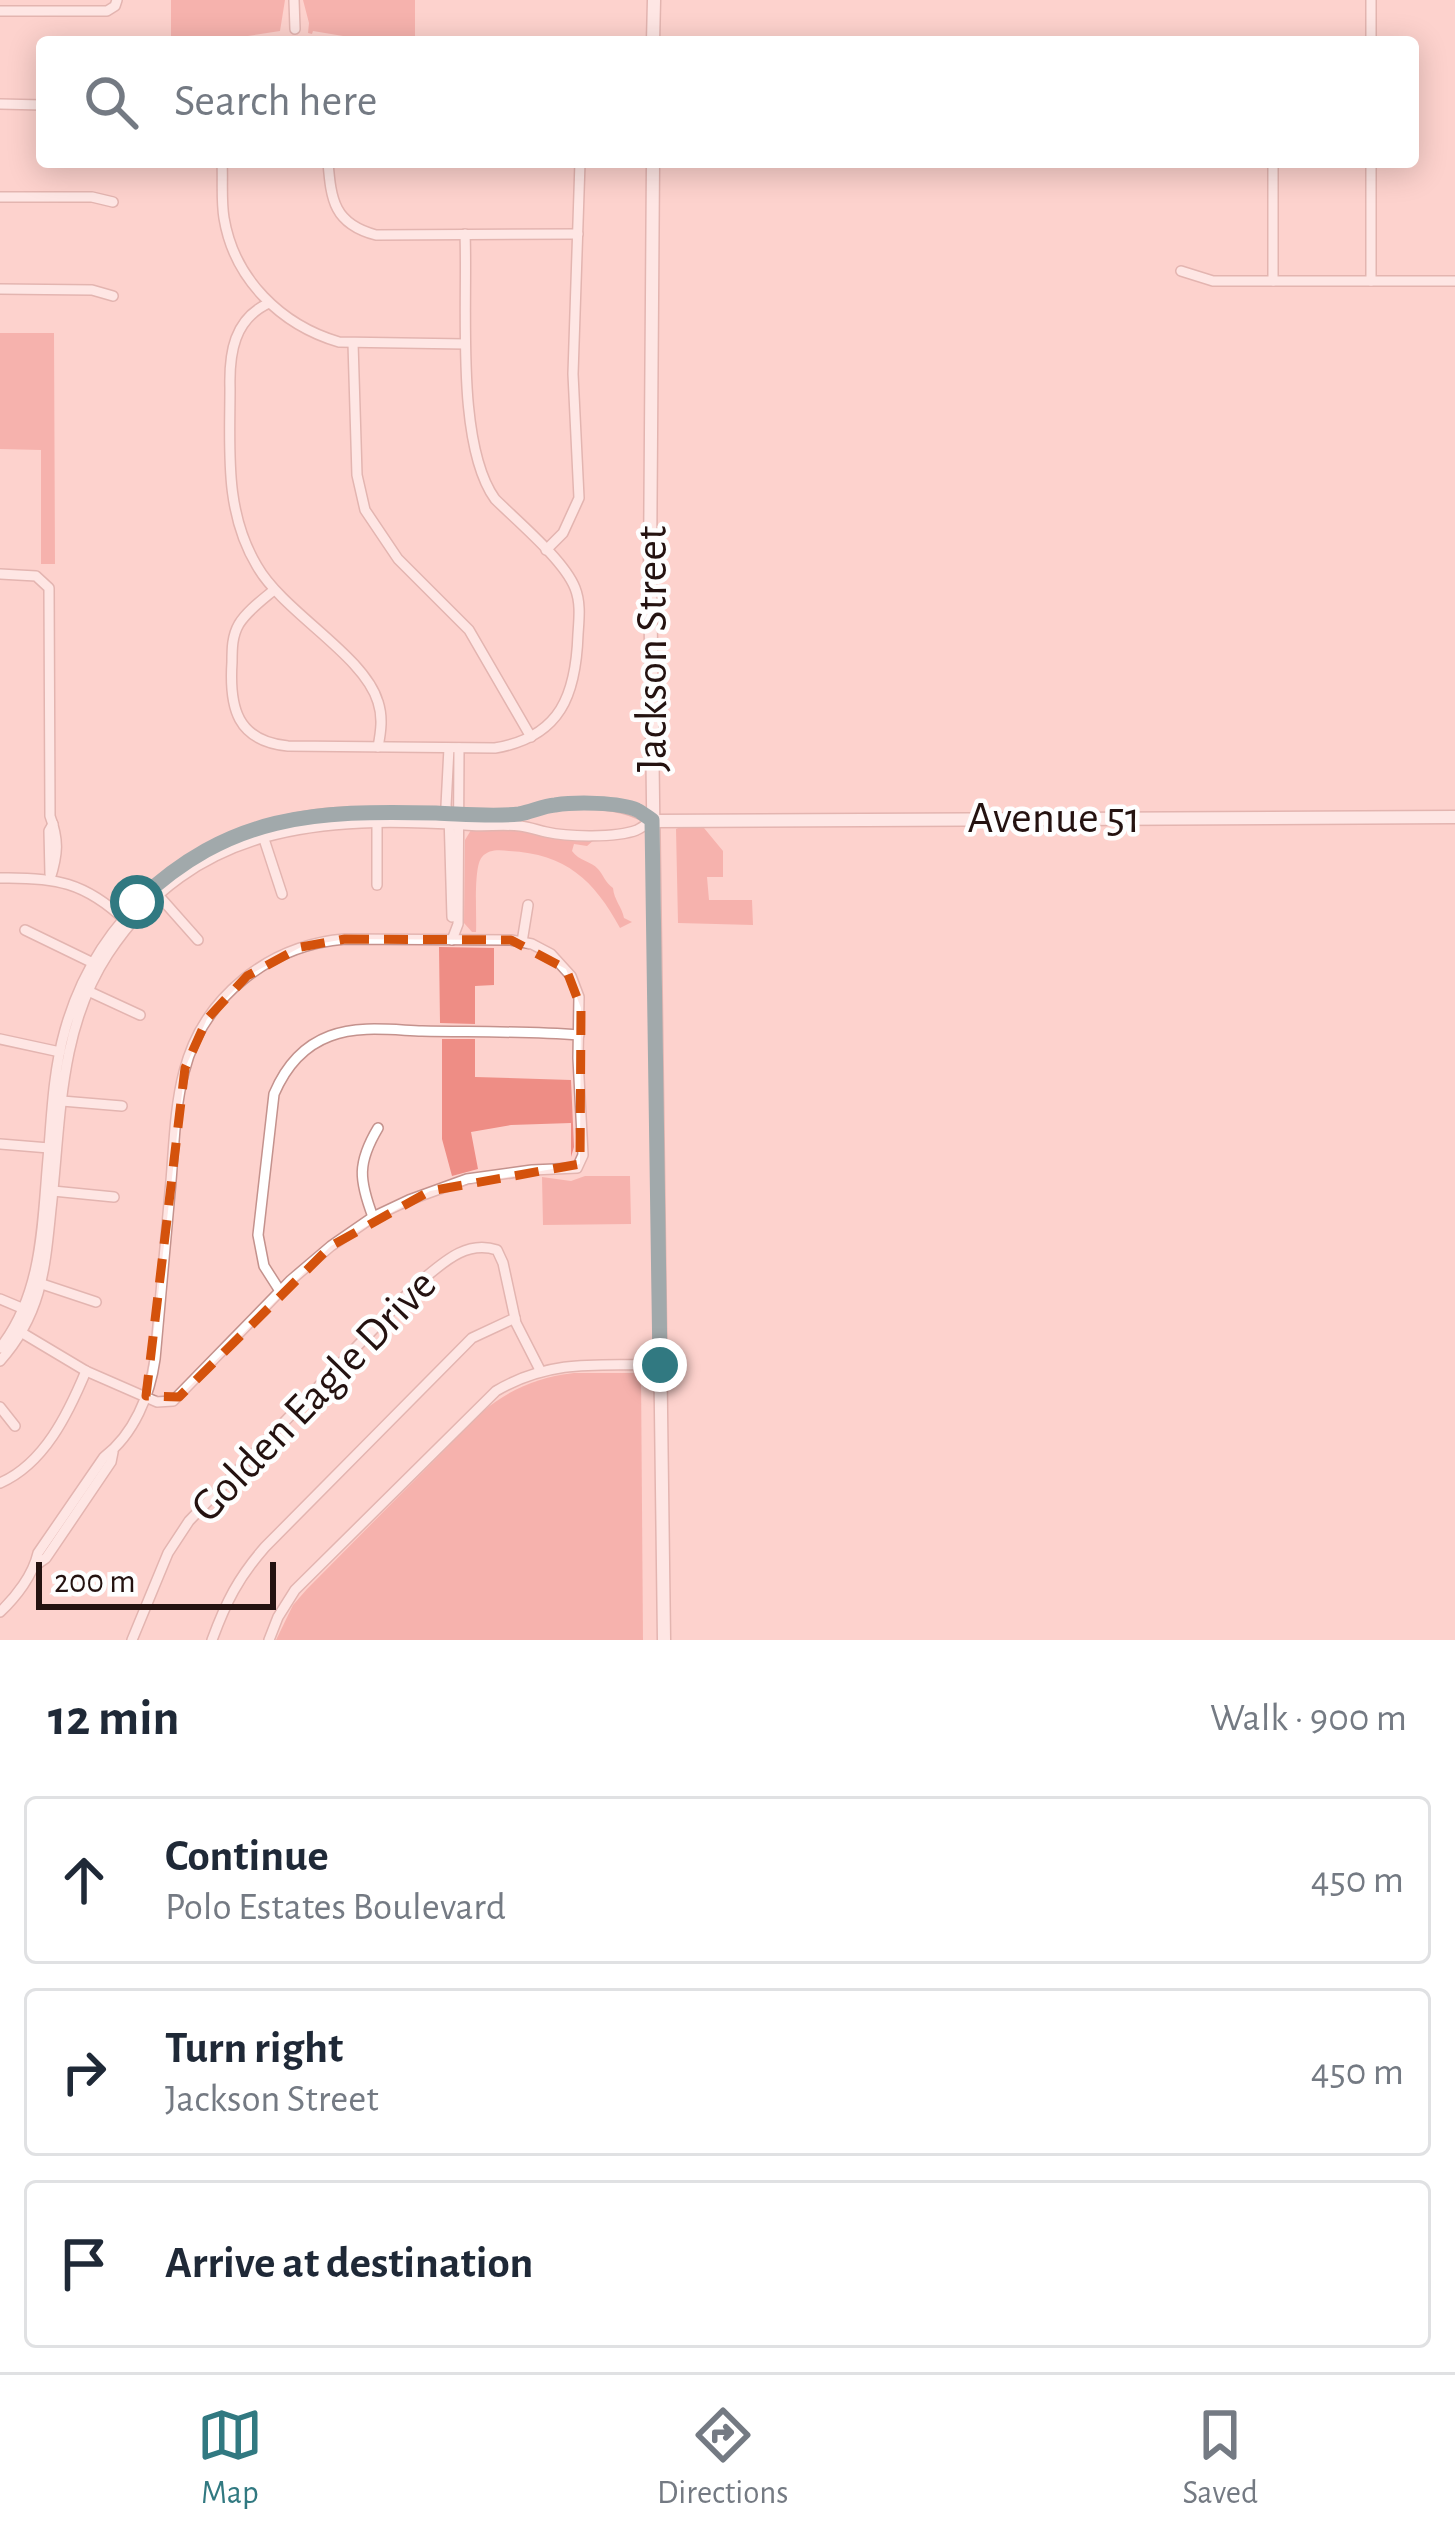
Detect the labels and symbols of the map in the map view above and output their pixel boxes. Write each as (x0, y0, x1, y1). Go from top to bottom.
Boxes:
street label: Jackson Street (630, 526, 675, 772)
street label: Avenue 51 (968, 796, 1140, 841)
route start (110, 875, 164, 929)
street label: Golden Eagle Drive (183, 1262, 445, 1530)
route end (633, 1338, 687, 1392)
scale bar (36, 1556, 276, 1609)

